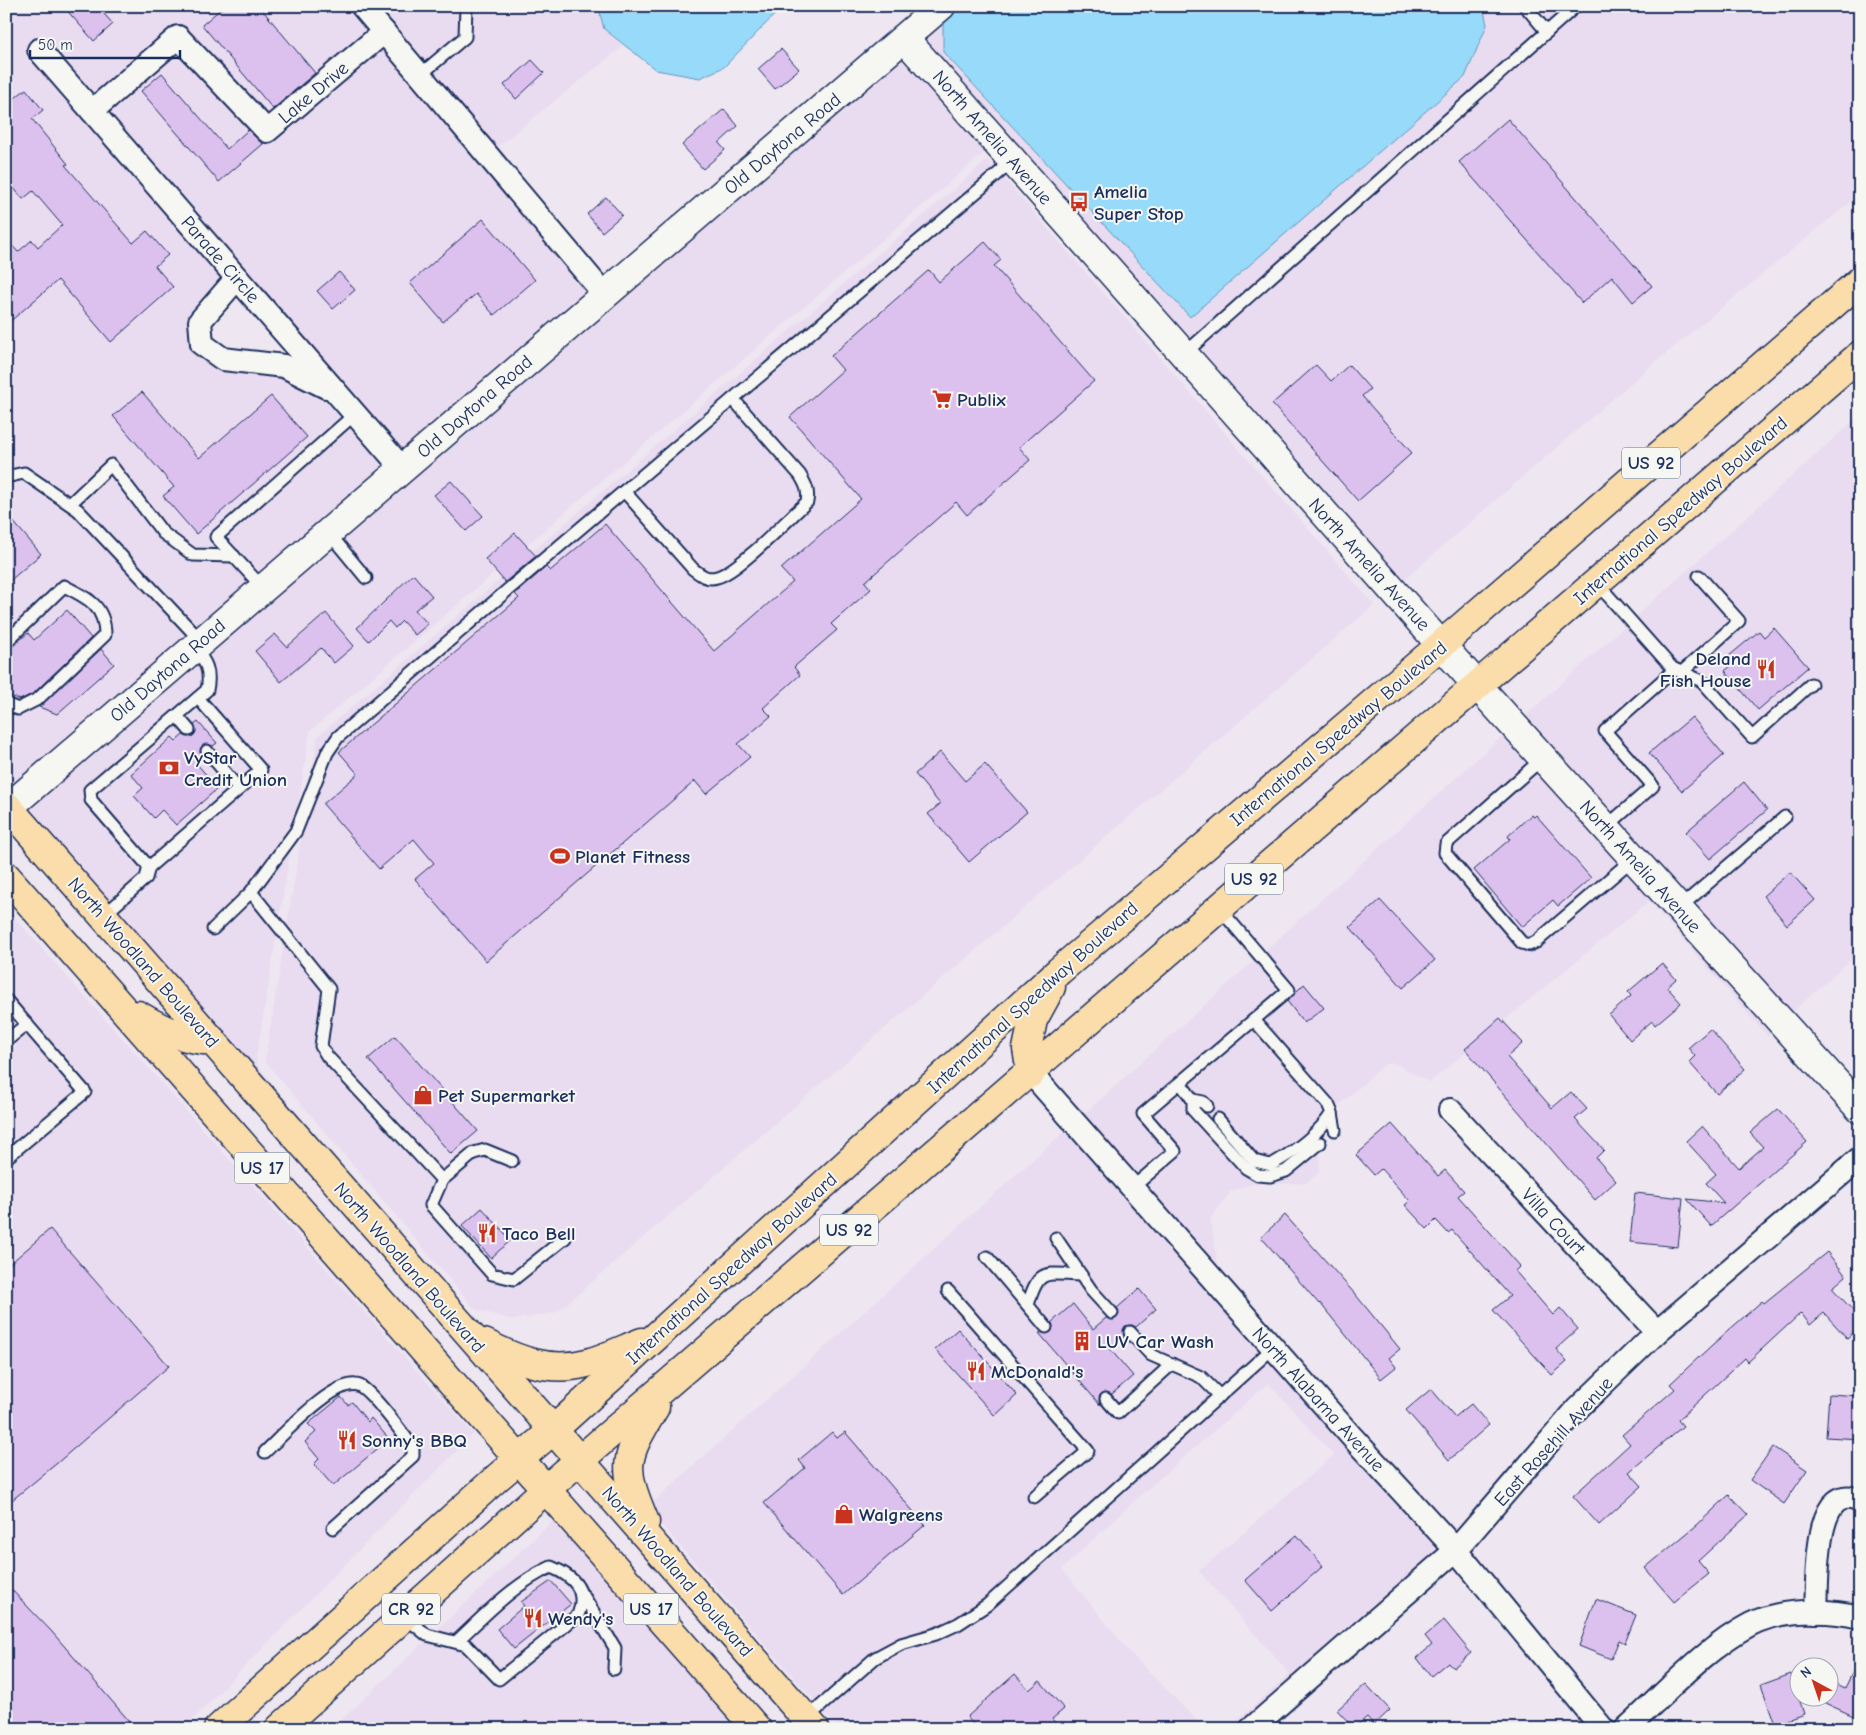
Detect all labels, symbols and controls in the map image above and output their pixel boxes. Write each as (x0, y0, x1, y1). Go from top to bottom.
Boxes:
scale bar (30, 28, 180, 60)
text: 50 m (38, 36, 73, 54)
street label: Lake Drive (274, 57, 353, 128)
street label: North Amelia Avenue (928, 66, 1057, 209)
street label: Old Daytona Road (720, 89, 846, 199)
place label: Amelia Super Stop (1094, 181, 1184, 225)
bus stop icon: Amelia Super Stop (1068, 191, 1090, 213)
street label: Parade Circle (176, 212, 264, 308)
street label: Old Daytona Road (412, 351, 537, 463)
supermarket icon: Publix (931, 388, 953, 410)
place label: Publix (957, 389, 1006, 411)
street label: International Speedway Boulevard (1569, 412, 1792, 610)
road number: US 92 (1622, 448, 1680, 478)
street label: North Amelia Avenue (1304, 494, 1435, 635)
street label: Old Daytona Road (105, 615, 230, 727)
street label: International Speedway Boulevard (1226, 637, 1451, 831)
place label: Deland Fish House (1660, 648, 1751, 692)
restaurant icon: Deland Fish House (1755, 658, 1777, 680)
place label: VyStar Credit Union (184, 747, 287, 791)
bank icon: VyStar Credit Union (158, 757, 180, 779)
street label: North Amelia Avenue (1575, 796, 1706, 937)
sports icon: Planet Fitness (549, 845, 571, 867)
place label: Planet Fitness (575, 846, 690, 868)
road number: US 92 (1225, 864, 1283, 894)
street label: North Woodland Boulevard (63, 873, 223, 1052)
street label: International Speedway Boulevard (923, 897, 1143, 1098)
shop icon: Pet Supermarket (412, 1084, 434, 1106)
place label: Pet Supermarket (438, 1085, 576, 1107)
road number: US 17 (234, 1152, 290, 1184)
street label: International Speedway Boulevard (622, 1168, 842, 1369)
street label: North Woodland Boulevard (329, 1178, 489, 1357)
street label: Villa Court (1517, 1184, 1590, 1260)
road number: US 92 (820, 1214, 878, 1246)
restaurant icon: Taco Bell (476, 1222, 498, 1244)
place label: Taco Bell (502, 1223, 576, 1245)
street label: North Alabama Avenue (1248, 1323, 1389, 1476)
building icon: LUV Car Wash (1071, 1330, 1093, 1352)
place label: LUV Car Wash (1097, 1331, 1214, 1353)
restaurant icon: McDonald's (965, 1360, 987, 1382)
place label: McDonald's (991, 1361, 1083, 1383)
street label: East Rosehill Avenue (1490, 1372, 1618, 1511)
restaurant icon: Sonny's BBQ (336, 1429, 358, 1451)
place label: Sonny's BBQ (362, 1430, 467, 1452)
street label: North Woodland Boulevard (597, 1482, 757, 1661)
shop icon: Walgreens (833, 1503, 855, 1525)
place label: Walgreens (859, 1504, 943, 1526)
road number: CR 92 (382, 1594, 440, 1625)
road number: US 17 (624, 1594, 678, 1625)
restaurant icon: Wendy's (522, 1607, 544, 1629)
place label: Wendy's (548, 1608, 613, 1630)
north arrow (1788, 1658, 1838, 1708)
text: N (1797, 1663, 1815, 1682)

